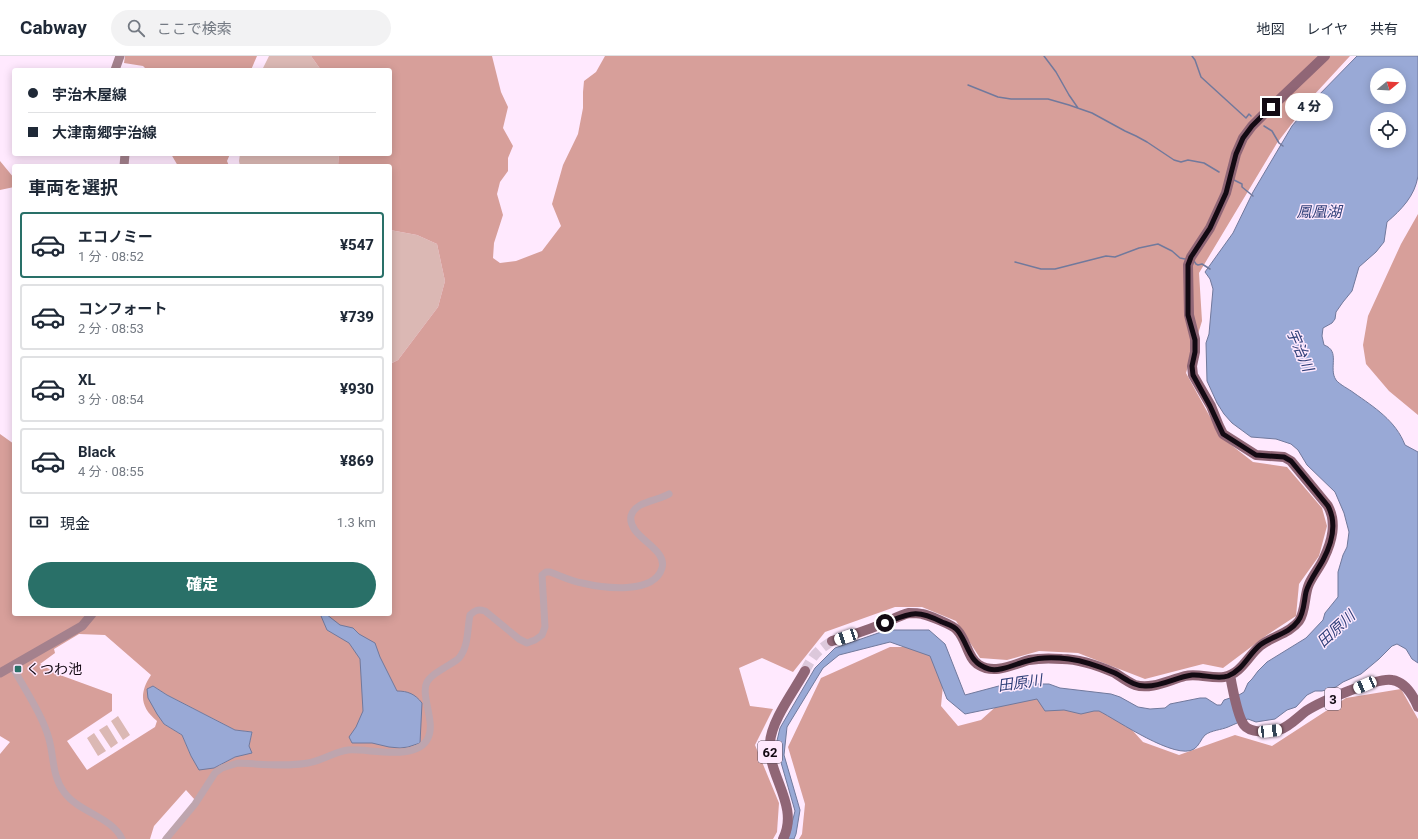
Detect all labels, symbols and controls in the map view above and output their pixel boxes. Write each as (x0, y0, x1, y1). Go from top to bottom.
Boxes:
search box (111, 10, 391, 46)
text: Cabway (20, 16, 87, 39)
icon: search (125, 17, 147, 39)
text: ここで検索 (157, 20, 232, 38)
text: 地図 (1256, 21, 1284, 37)
text: レイヤ (1306, 21, 1348, 37)
text: 共有 (1370, 21, 1398, 37)
north arrow (1370, 68, 1406, 104)
map controls (1370, 68, 1406, 148)
text: 宇治木屋線 (52, 86, 127, 104)
callout: 4 分 (1285, 93, 1333, 121)
route end (1262, 98, 1280, 116)
text: 4 分 (1297, 99, 1321, 114)
button: locate (1370, 112, 1406, 148)
text: 大津南郷宇治線 (52, 124, 157, 142)
text: 車両を選択 (28, 177, 118, 198)
water label: 鳳凰湖 (1296, 203, 1343, 221)
icon: car (30, 227, 66, 263)
text: エコノミー (78, 228, 153, 246)
text: ¥547 (340, 236, 374, 254)
text: 1 分 · 08:52 (78, 249, 144, 264)
icon: car (30, 299, 66, 335)
text: コンフォート (78, 300, 168, 318)
text: ¥739 (340, 308, 374, 326)
text: 2 分 · 08:53 (78, 321, 144, 336)
water label: 宇治川 (1283, 326, 1318, 376)
icon: car (30, 371, 66, 407)
text: XL (78, 371, 96, 389)
text: ¥930 (340, 380, 374, 398)
text: 3 分 · 08:54 (78, 392, 144, 407)
icon: car (30, 443, 66, 479)
text: Black (78, 443, 115, 461)
text: ¥869 (340, 452, 374, 470)
text: 4 分 · 08:55 (78, 464, 144, 479)
icon: cash (28, 511, 50, 533)
text: 現金 (60, 515, 90, 533)
text: 1.3 km (337, 515, 376, 530)
button: 確定 (28, 562, 376, 608)
water label: 田原川 (1313, 606, 1360, 651)
route start (876, 614, 894, 632)
car (833, 627, 859, 647)
place label: くつわ池 (26, 661, 82, 677)
marker: くつわ池 (13, 664, 23, 674)
water label: 田原川 (996, 671, 1046, 695)
car (1352, 675, 1378, 695)
road number: 3 (1325, 688, 1341, 710)
car (1257, 724, 1283, 738)
road number: 62 (758, 741, 782, 763)

